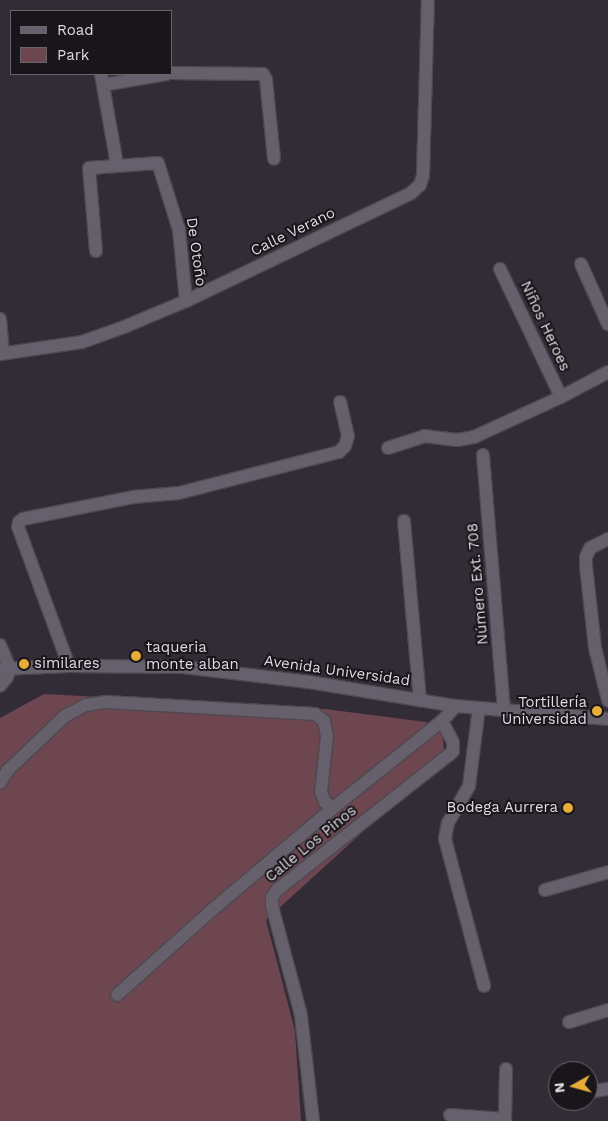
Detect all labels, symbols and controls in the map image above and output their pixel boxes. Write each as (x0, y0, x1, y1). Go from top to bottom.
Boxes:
legend (10, 10, 172, 75)
text: Road (57, 21, 94, 39)
text: Park (57, 46, 89, 64)
street label: Calle Verano (248, 204, 338, 260)
street label: De Otoño (182, 216, 210, 288)
street label: Niños Heroes (516, 278, 574, 374)
street label: Número Ext. 708 (464, 522, 492, 646)
place label: taqueria monte alban (146, 638, 239, 673)
marker: taqueria monte alban (130, 650, 142, 662)
street label: Avenida Universidad (263, 652, 411, 690)
place label: similares (34, 655, 100, 673)
marker: similares (18, 658, 30, 670)
place label: Tortillería Universidad (502, 693, 587, 728)
marker: Tortillería Universidad (591, 705, 603, 717)
place label: Bodega Aurrera (445, 799, 558, 817)
street label: Calle Los Pinos (262, 802, 360, 886)
marker: Bodega Aurrera (562, 802, 574, 814)
north arrow (548, 1061, 598, 1111)
text: N (551, 1082, 568, 1094)

